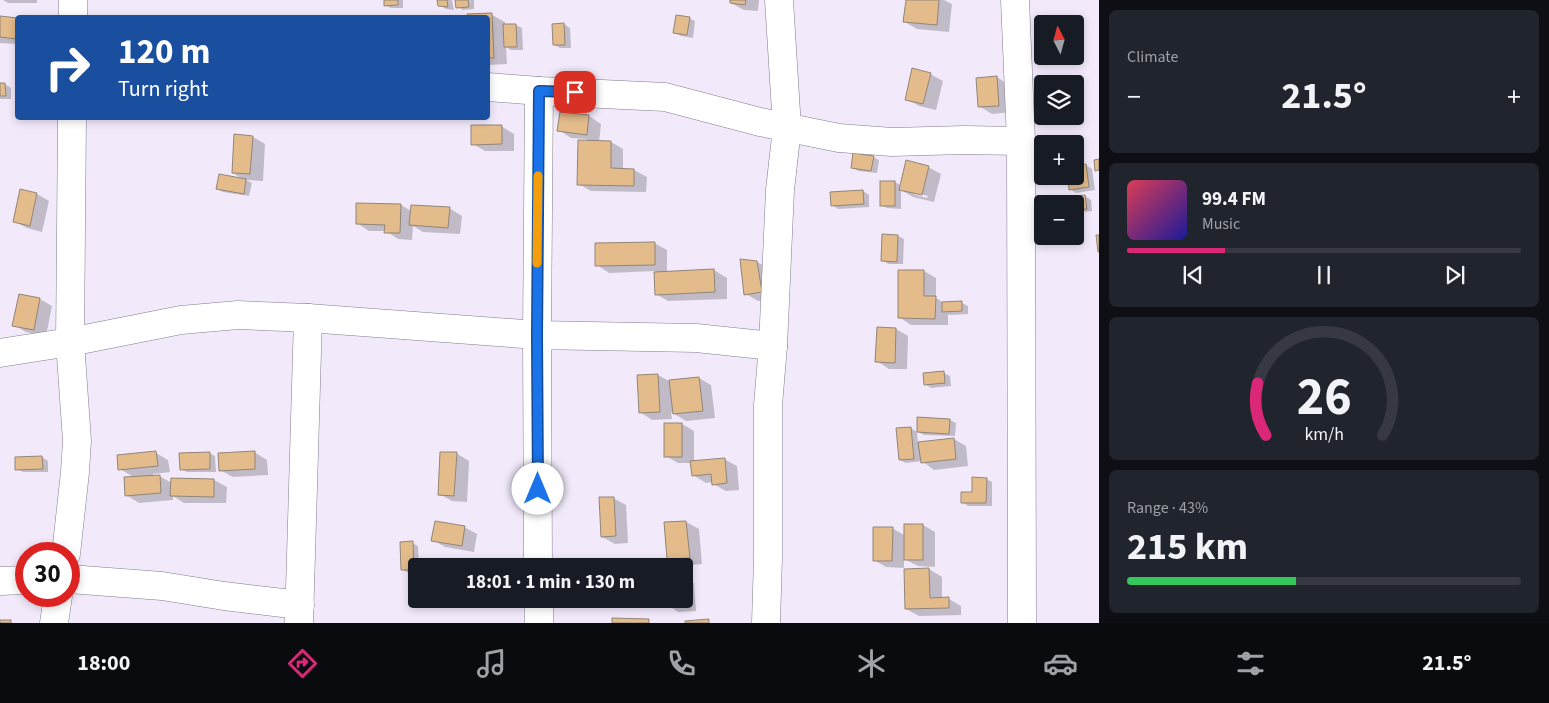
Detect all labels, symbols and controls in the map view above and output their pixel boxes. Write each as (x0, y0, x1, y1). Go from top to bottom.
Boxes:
north arrow (1034, 15, 1084, 65)
map controls (1034, 15, 1084, 245)
text: 120 m (118, 27, 210, 77)
icon: right (35, 35, 100, 100)
text: Climate (1127, 46, 1178, 68)
text: 21.5° (1281, 69, 1367, 123)
pin (554, 71, 596, 113)
text: Turn right (118, 73, 208, 105)
button: layers (1034, 75, 1084, 125)
text: − (1127, 77, 1141, 117)
text: + (1507, 77, 1521, 117)
icon: arrive (561, 78, 589, 106)
button: + (1034, 135, 1084, 185)
text: 99.4 FM (1202, 186, 1266, 213)
button: − (1034, 195, 1084, 245)
text: Music (1202, 213, 1240, 235)
icon: previous (1179, 261, 1207, 289)
icon: pause (1310, 261, 1338, 289)
icon: next (1441, 261, 1469, 289)
text: 26 (1297, 361, 1351, 435)
text: km/h (1304, 422, 1344, 447)
position arrow (511, 462, 563, 514)
text: Range · 43% (1127, 497, 1208, 519)
text: 215 km (1127, 520, 1248, 574)
speed limit sign: 30 (15, 542, 80, 607)
text: 18:01 · 1 min · 130 m (466, 569, 635, 596)
icon: directions (285, 646, 320, 681)
icon: music (474, 646, 509, 681)
icon: phone (664, 646, 699, 681)
icon: climate (854, 646, 889, 681)
icon: car (1043, 646, 1078, 681)
icon: filters (1233, 646, 1268, 681)
text: 18:00 (77, 647, 130, 679)
text: 21.5° (1422, 647, 1472, 679)

